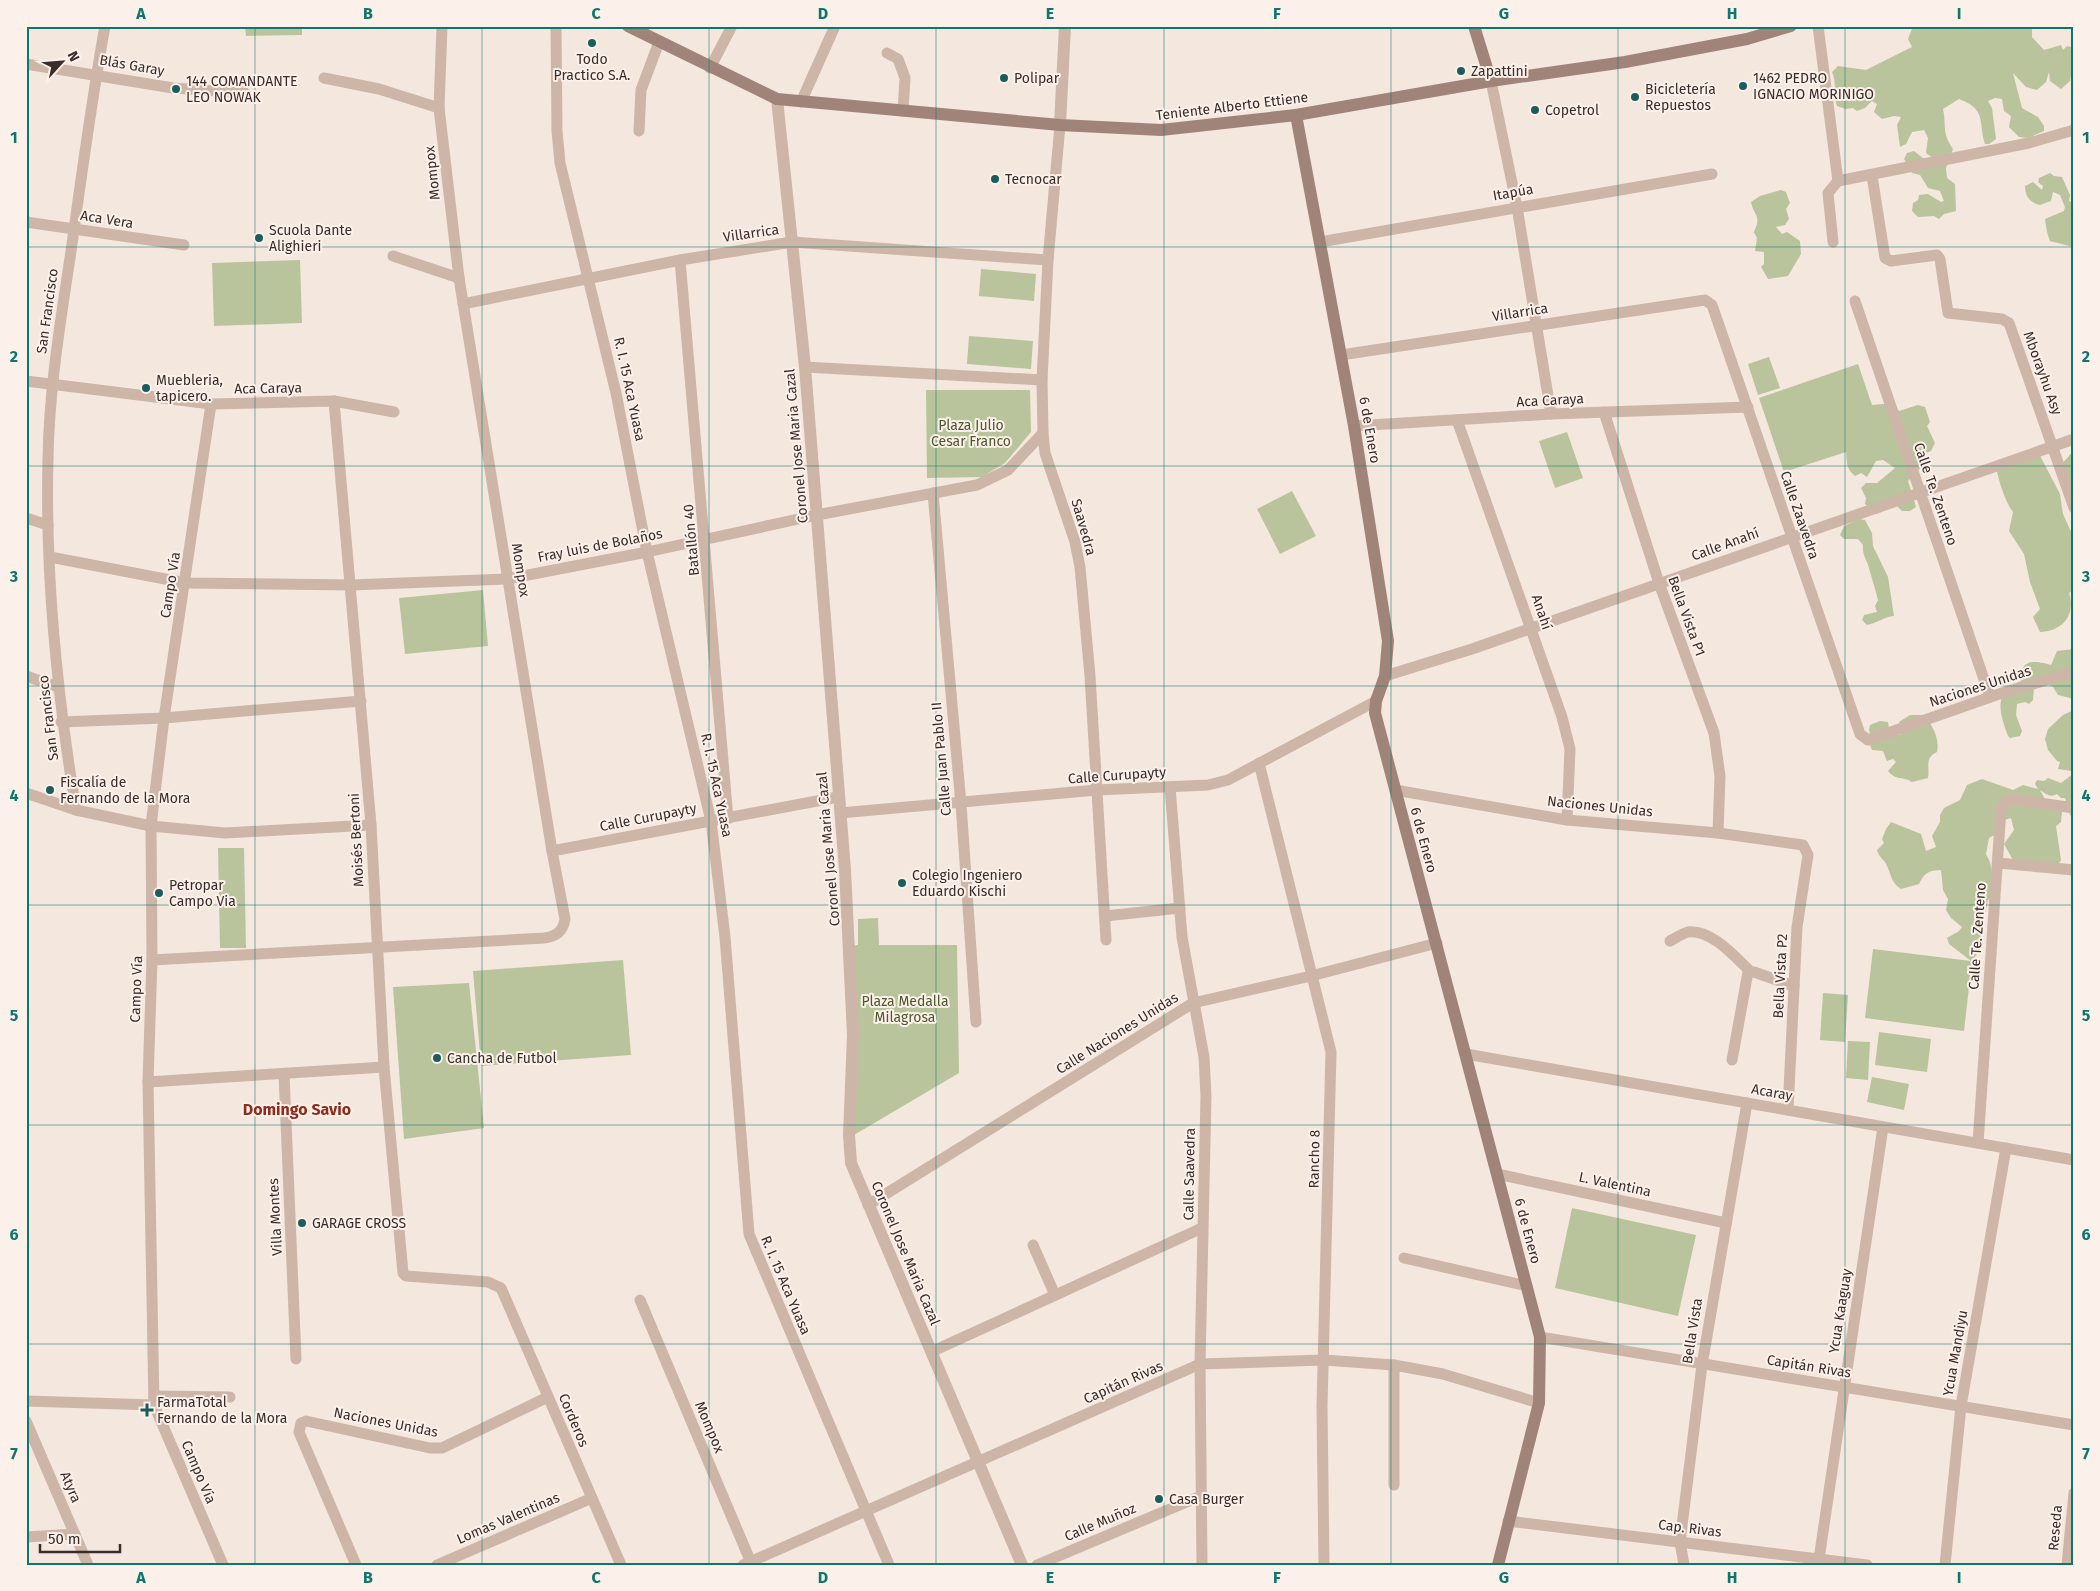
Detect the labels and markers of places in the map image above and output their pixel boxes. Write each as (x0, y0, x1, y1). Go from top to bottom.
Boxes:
marker: Todo Practico S.A. (586, 37, 598, 49)
place label: Todo Practico S.A. (554, 51, 630, 84)
place label: Zapattini (1471, 63, 1528, 80)
marker: Zapattini (1455, 65, 1467, 77)
place label: Polipar (1014, 70, 1060, 87)
place label: 1462 PEDRO IGNACIO MORINIGO (1753, 70, 1874, 103)
marker: Polipar (998, 72, 1010, 84)
place label: 144 COMANDANTE LEO NOWAK (186, 73, 297, 106)
marker: 1462 PEDRO IGNACIO MORINIGO (1737, 80, 1749, 92)
place label: Bicicletería Repuestos (1645, 81, 1716, 114)
marker: 144 COMANDANTE LEO NOWAK (170, 83, 182, 95)
marker: Bicicletería Repuestos (1629, 91, 1641, 103)
place label: Copetrol (1545, 102, 1599, 119)
marker: Copetrol (1529, 104, 1541, 116)
place label: Tecnocar (1005, 171, 1062, 188)
marker: Tecnocar (989, 173, 1001, 185)
place label: Scuola Dante Alighieri (269, 222, 352, 255)
marker: Scuola Dante Alighieri (253, 232, 265, 244)
place label: Muebleria, tapicero. (156, 372, 223, 405)
marker: Muebleria, tapicero. (140, 382, 152, 394)
place label: Fiscalía de Fernando de la Mora (60, 774, 190, 807)
marker: Fiscalía de Fernando de la Mora (44, 784, 56, 796)
place label: Colegio Ingeniero Eduardo Kischi (912, 867, 1022, 900)
place label: Petropar Campo Via (169, 877, 236, 910)
marker: Colegio Ingeniero Eduardo Kischi (896, 877, 908, 889)
marker: Petropar Campo Via (153, 887, 165, 899)
place label: Cancha de Futbol (447, 1050, 557, 1067)
marker: Cancha de Futbol (431, 1052, 443, 1064)
place label: GARAGE CROSS (312, 1215, 407, 1232)
marker: GARAGE CROSS (296, 1217, 308, 1229)
place label: FarmaTotal Fernando de la Mora (157, 1394, 287, 1427)
marker: FarmaTotal Fernando de la Mora (141, 1404, 153, 1416)
place label: Casa Burger (1169, 1491, 1244, 1508)
marker: Casa Burger (1153, 1493, 1165, 1505)

